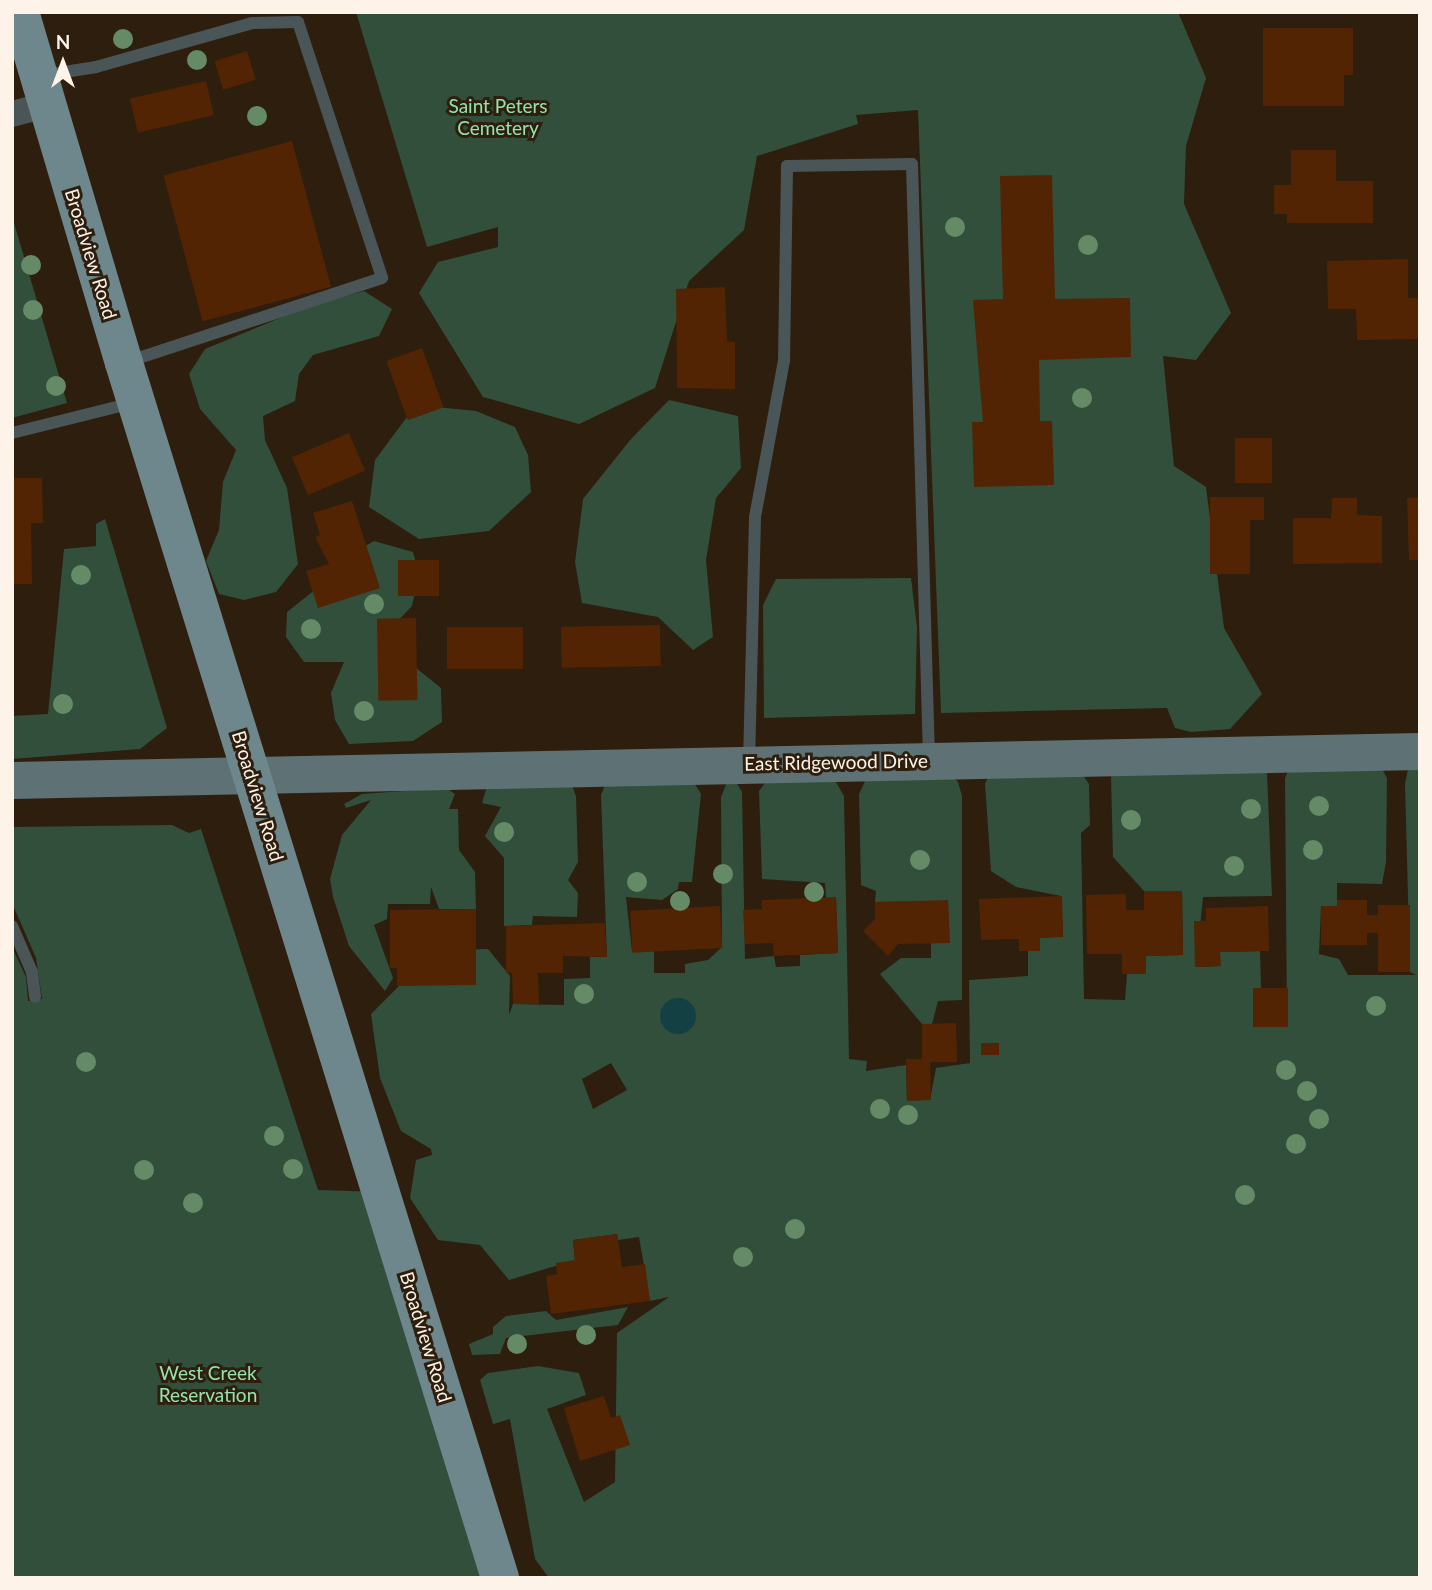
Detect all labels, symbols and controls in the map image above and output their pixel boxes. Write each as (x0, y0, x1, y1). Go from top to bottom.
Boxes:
north arrow (28, 28, 98, 98)
text: N (56, 30, 70, 53)
park label: Saint Peters Cemetery (448, 95, 548, 139)
street label: Broadview Road (60, 186, 122, 322)
street label: Broadview Road (227, 728, 289, 864)
street label: East Ridgewood Drive (744, 749, 928, 775)
street label: Broadview Road (395, 1269, 457, 1405)
park label: West Creek Reservation (159, 1362, 257, 1406)

